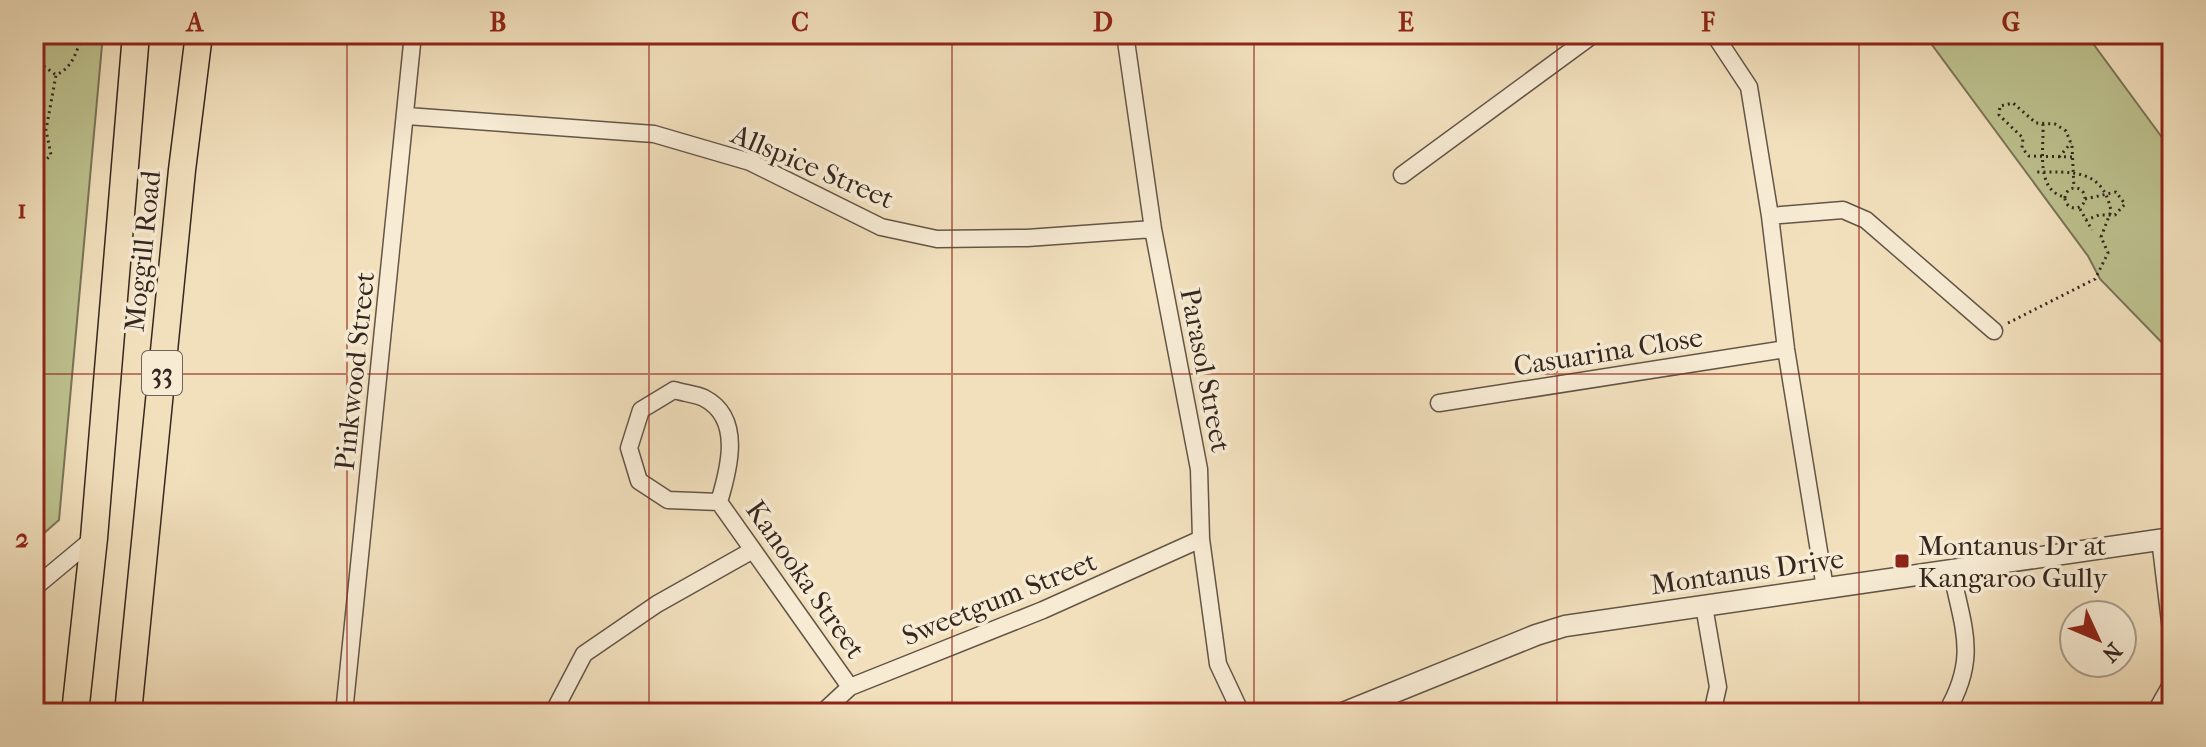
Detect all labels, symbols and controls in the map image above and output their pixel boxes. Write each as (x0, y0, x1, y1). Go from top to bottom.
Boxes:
text: A (185, 7, 205, 38)
text: B (490, 7, 507, 38)
text: C (791, 7, 809, 38)
text: D (1093, 7, 1113, 38)
text: E (1398, 7, 1414, 38)
text: F (1700, 7, 1715, 38)
text: G (2002, 7, 2020, 38)
street label: Allspice Street (726, 117, 899, 215)
street label: Moggill Road (118, 168, 167, 333)
text: 1 (17, 194, 27, 225)
street label: Pinkwood Street (328, 270, 381, 472)
street label: Parasol Street (1173, 285, 1238, 455)
street label: Casuarina Close (1511, 320, 1705, 383)
road number: 33 (142, 351, 182, 395)
street label: Kanooka Street (739, 494, 872, 665)
text: 2 (15, 523, 29, 554)
place label: Montanus Dr at Kangaroo Gully (1918, 529, 2109, 594)
street label: Montanus Drive (1648, 542, 1846, 601)
street label: Sweetgum Street (897, 545, 1101, 652)
marker: Montanus Dr at Kangaroo Gully (1893, 552, 1911, 570)
north arrow (2058, 599, 2138, 679)
text: N (2096, 637, 2127, 667)

